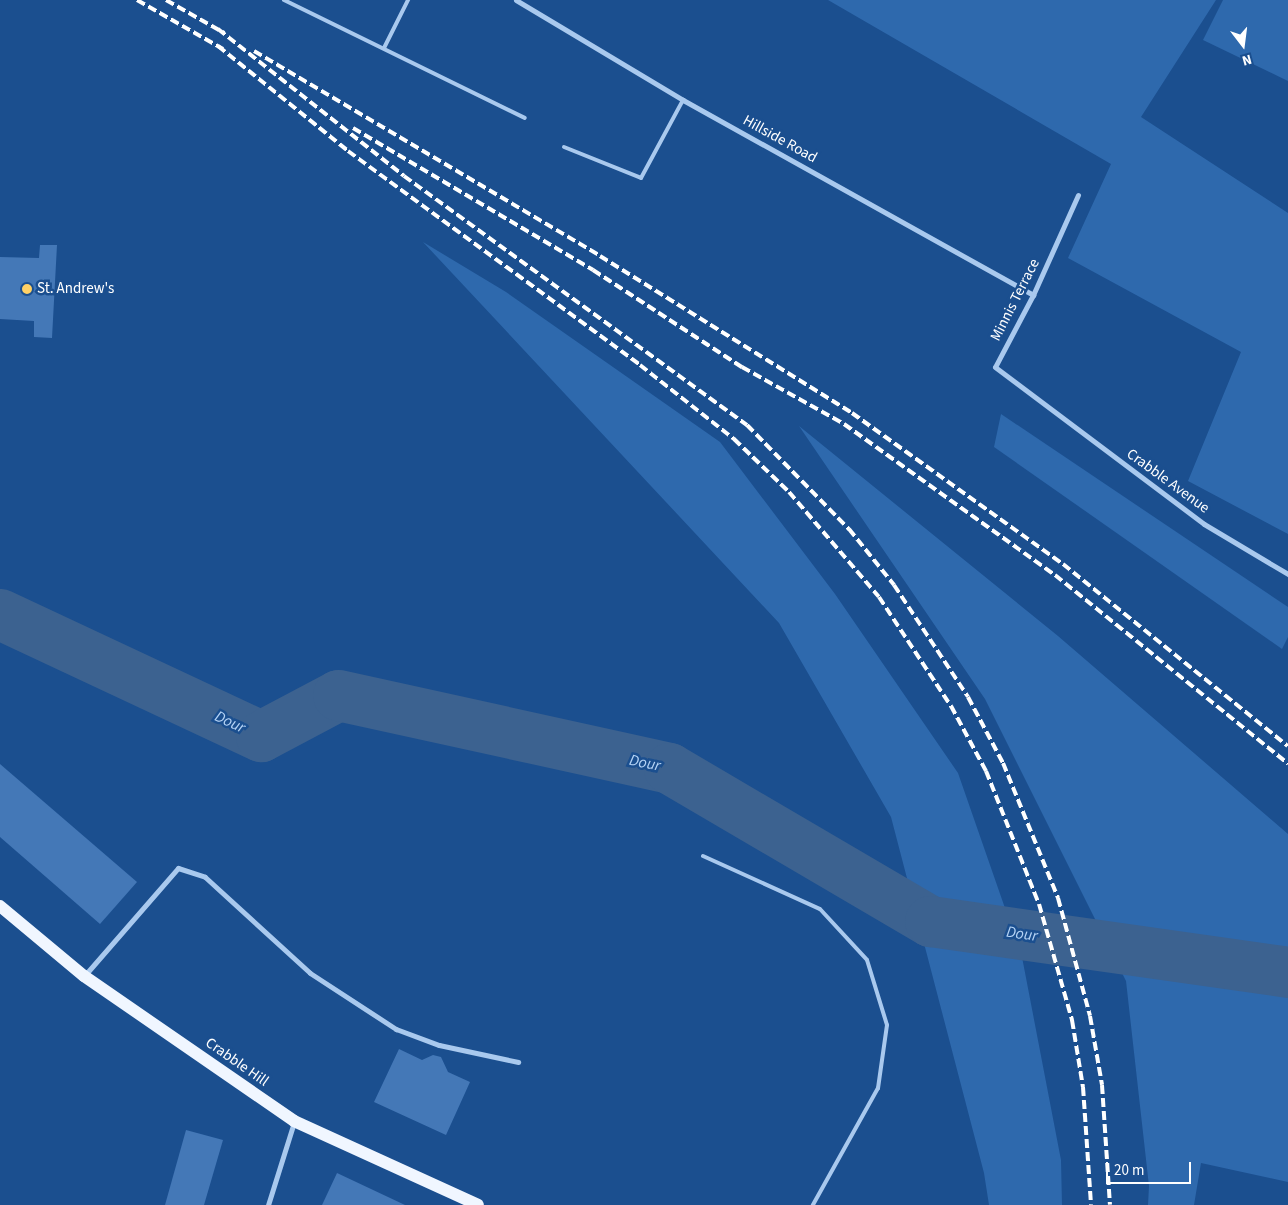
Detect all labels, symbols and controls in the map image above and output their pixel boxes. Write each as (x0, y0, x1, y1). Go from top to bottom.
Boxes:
north arrow (1218, 20, 1268, 70)
text: N (1240, 49, 1254, 70)
street label: Hillside Road (740, 111, 820, 167)
street label: Minnis Terrace (987, 256, 1043, 344)
place label: St. Andrew's (37, 280, 114, 298)
marker: St. Andrew's (21, 283, 33, 295)
street label: Crabble Avenue (1123, 445, 1213, 517)
water label: Dour (212, 707, 248, 737)
water label: Dour (628, 750, 662, 776)
water label: Dour (1005, 922, 1039, 946)
street label: Crabble Hill (202, 1034, 272, 1090)
scale bar (1108, 1152, 1193, 1184)
text: 20 m (1114, 1160, 1144, 1181)

